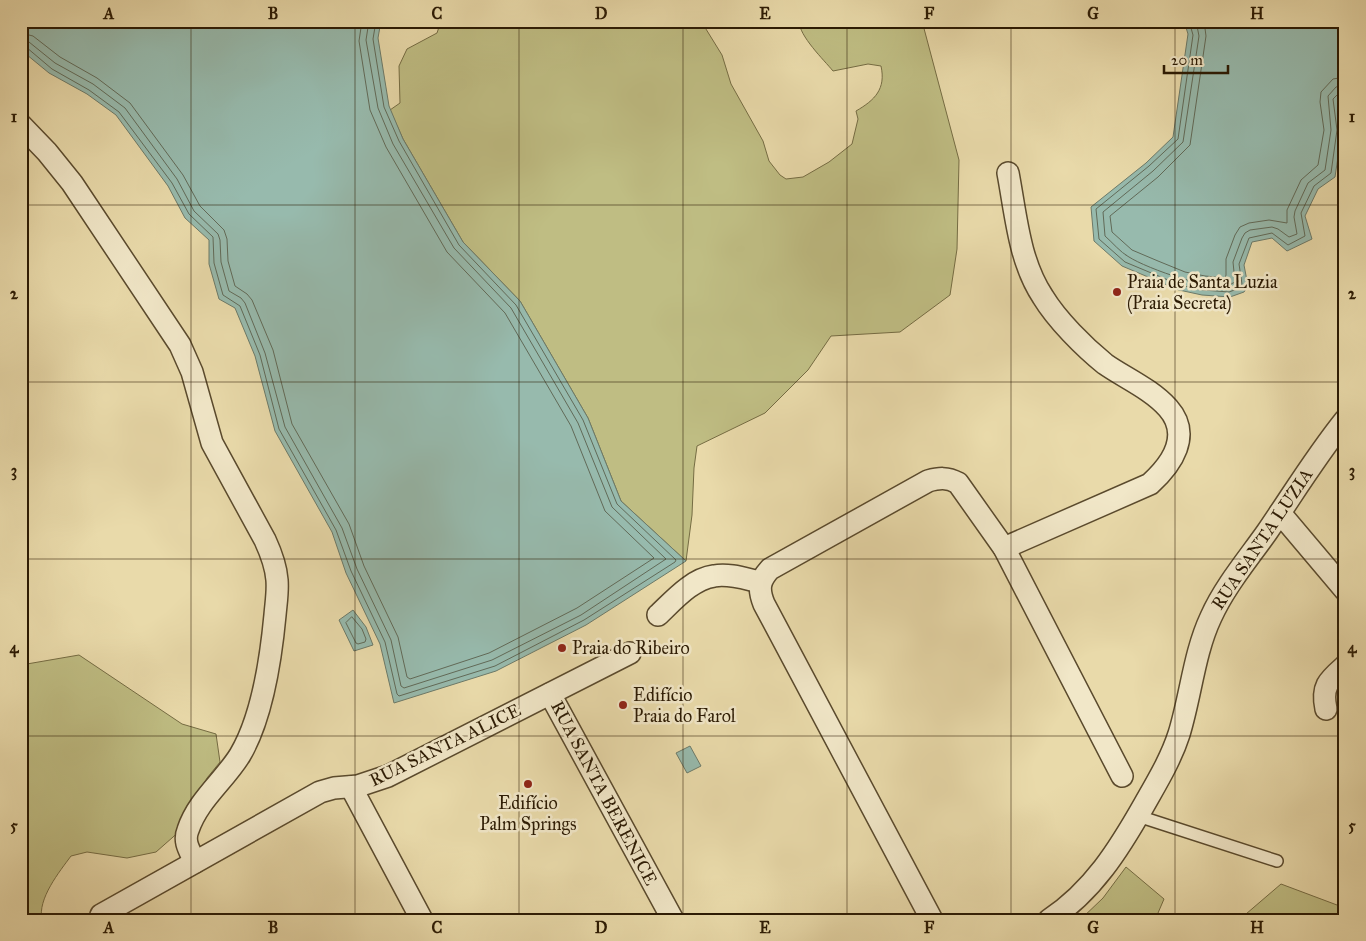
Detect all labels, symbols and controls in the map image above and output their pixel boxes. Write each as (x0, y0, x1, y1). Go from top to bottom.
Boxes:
text: A (103, 4, 115, 23)
text: B (268, 4, 278, 23)
text: C (432, 4, 443, 23)
text: D (595, 4, 608, 23)
text: E (759, 4, 771, 23)
text: F (924, 4, 935, 23)
text: G (1087, 4, 1099, 23)
text: H (1250, 4, 1264, 23)
scale bar (1164, 42, 1227, 74)
text: 20 m (1171, 51, 1203, 69)
text: 1 (11, 107, 18, 126)
text: 1 (1349, 107, 1356, 126)
place label: Praia de Santa Luzia (Praia Secreta) (1127, 271, 1278, 315)
text: 2 (10, 284, 19, 303)
text: 2 (1348, 284, 1357, 303)
marker: Praia de Santa Luzia (Praia Secreta) (1111, 286, 1123, 298)
text: 3 (11, 461, 17, 481)
text: 3 (1349, 461, 1355, 481)
street label: RUA SANTA LUZIA (1207, 464, 1317, 614)
place label: Praia do Ribeiro (572, 637, 690, 659)
text: 4 (10, 638, 20, 658)
text: 4 (1348, 638, 1358, 658)
marker: Praia do Ribeiro (556, 642, 568, 654)
place label: Edifício Praia do Farol (633, 684, 736, 727)
street label: RUA SANTA BERENICE (546, 697, 662, 889)
street label: RUA SANTA ALICE (366, 699, 524, 791)
marker: Edifício Praia do Farol (617, 699, 629, 711)
marker: Edifício Palm Springs (522, 778, 534, 790)
place label: Edifício Palm Springs (479, 792, 577, 836)
text: 5 (10, 816, 18, 835)
text: 5 (1348, 816, 1356, 835)
text: A (103, 918, 115, 937)
text: B (268, 918, 278, 937)
text: C (432, 918, 443, 937)
text: D (595, 918, 608, 937)
text: E (759, 918, 771, 937)
text: F (924, 918, 935, 937)
text: G (1087, 918, 1099, 937)
text: H (1250, 918, 1264, 937)

